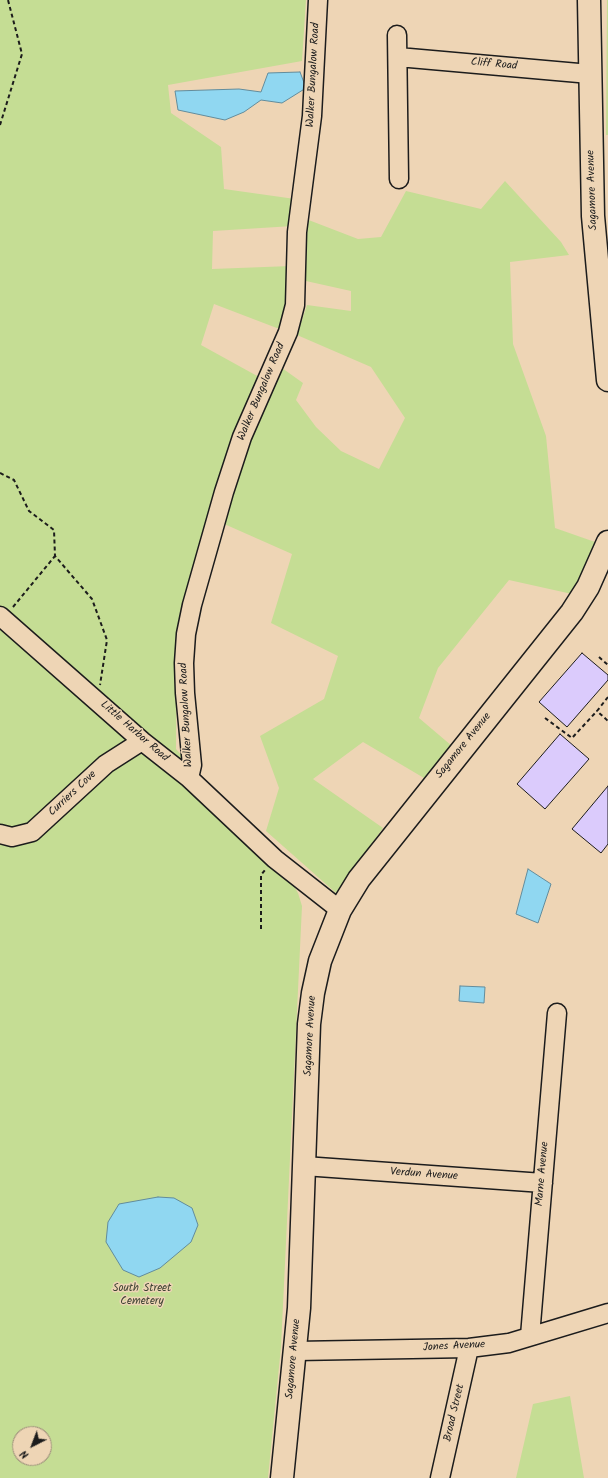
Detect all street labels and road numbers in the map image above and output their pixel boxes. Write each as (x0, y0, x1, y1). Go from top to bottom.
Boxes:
street label: Walker Bungalow Road (305, 22, 323, 128)
street label: Cliff Road (470, 56, 518, 74)
street label: Sagamore Avenue (585, 150, 601, 230)
street label: Walker Bungalow Road (235, 341, 289, 443)
street label: Walker Bungalow Road (178, 662, 196, 768)
street label: Little Harbor Road (97, 699, 171, 765)
street label: Sagamore Avenue (434, 711, 494, 781)
street label: Curriers Cove (46, 768, 100, 820)
street label: Sagamore Avenue (302, 995, 320, 1077)
street label: Marne Avenue (534, 1141, 552, 1207)
street label: Verdun Avenue (390, 1166, 458, 1184)
street label: Sagamore Avenue (284, 1318, 304, 1400)
street label: Jones Avenue (422, 1339, 486, 1355)
street label: Broad Street (442, 1383, 468, 1443)

